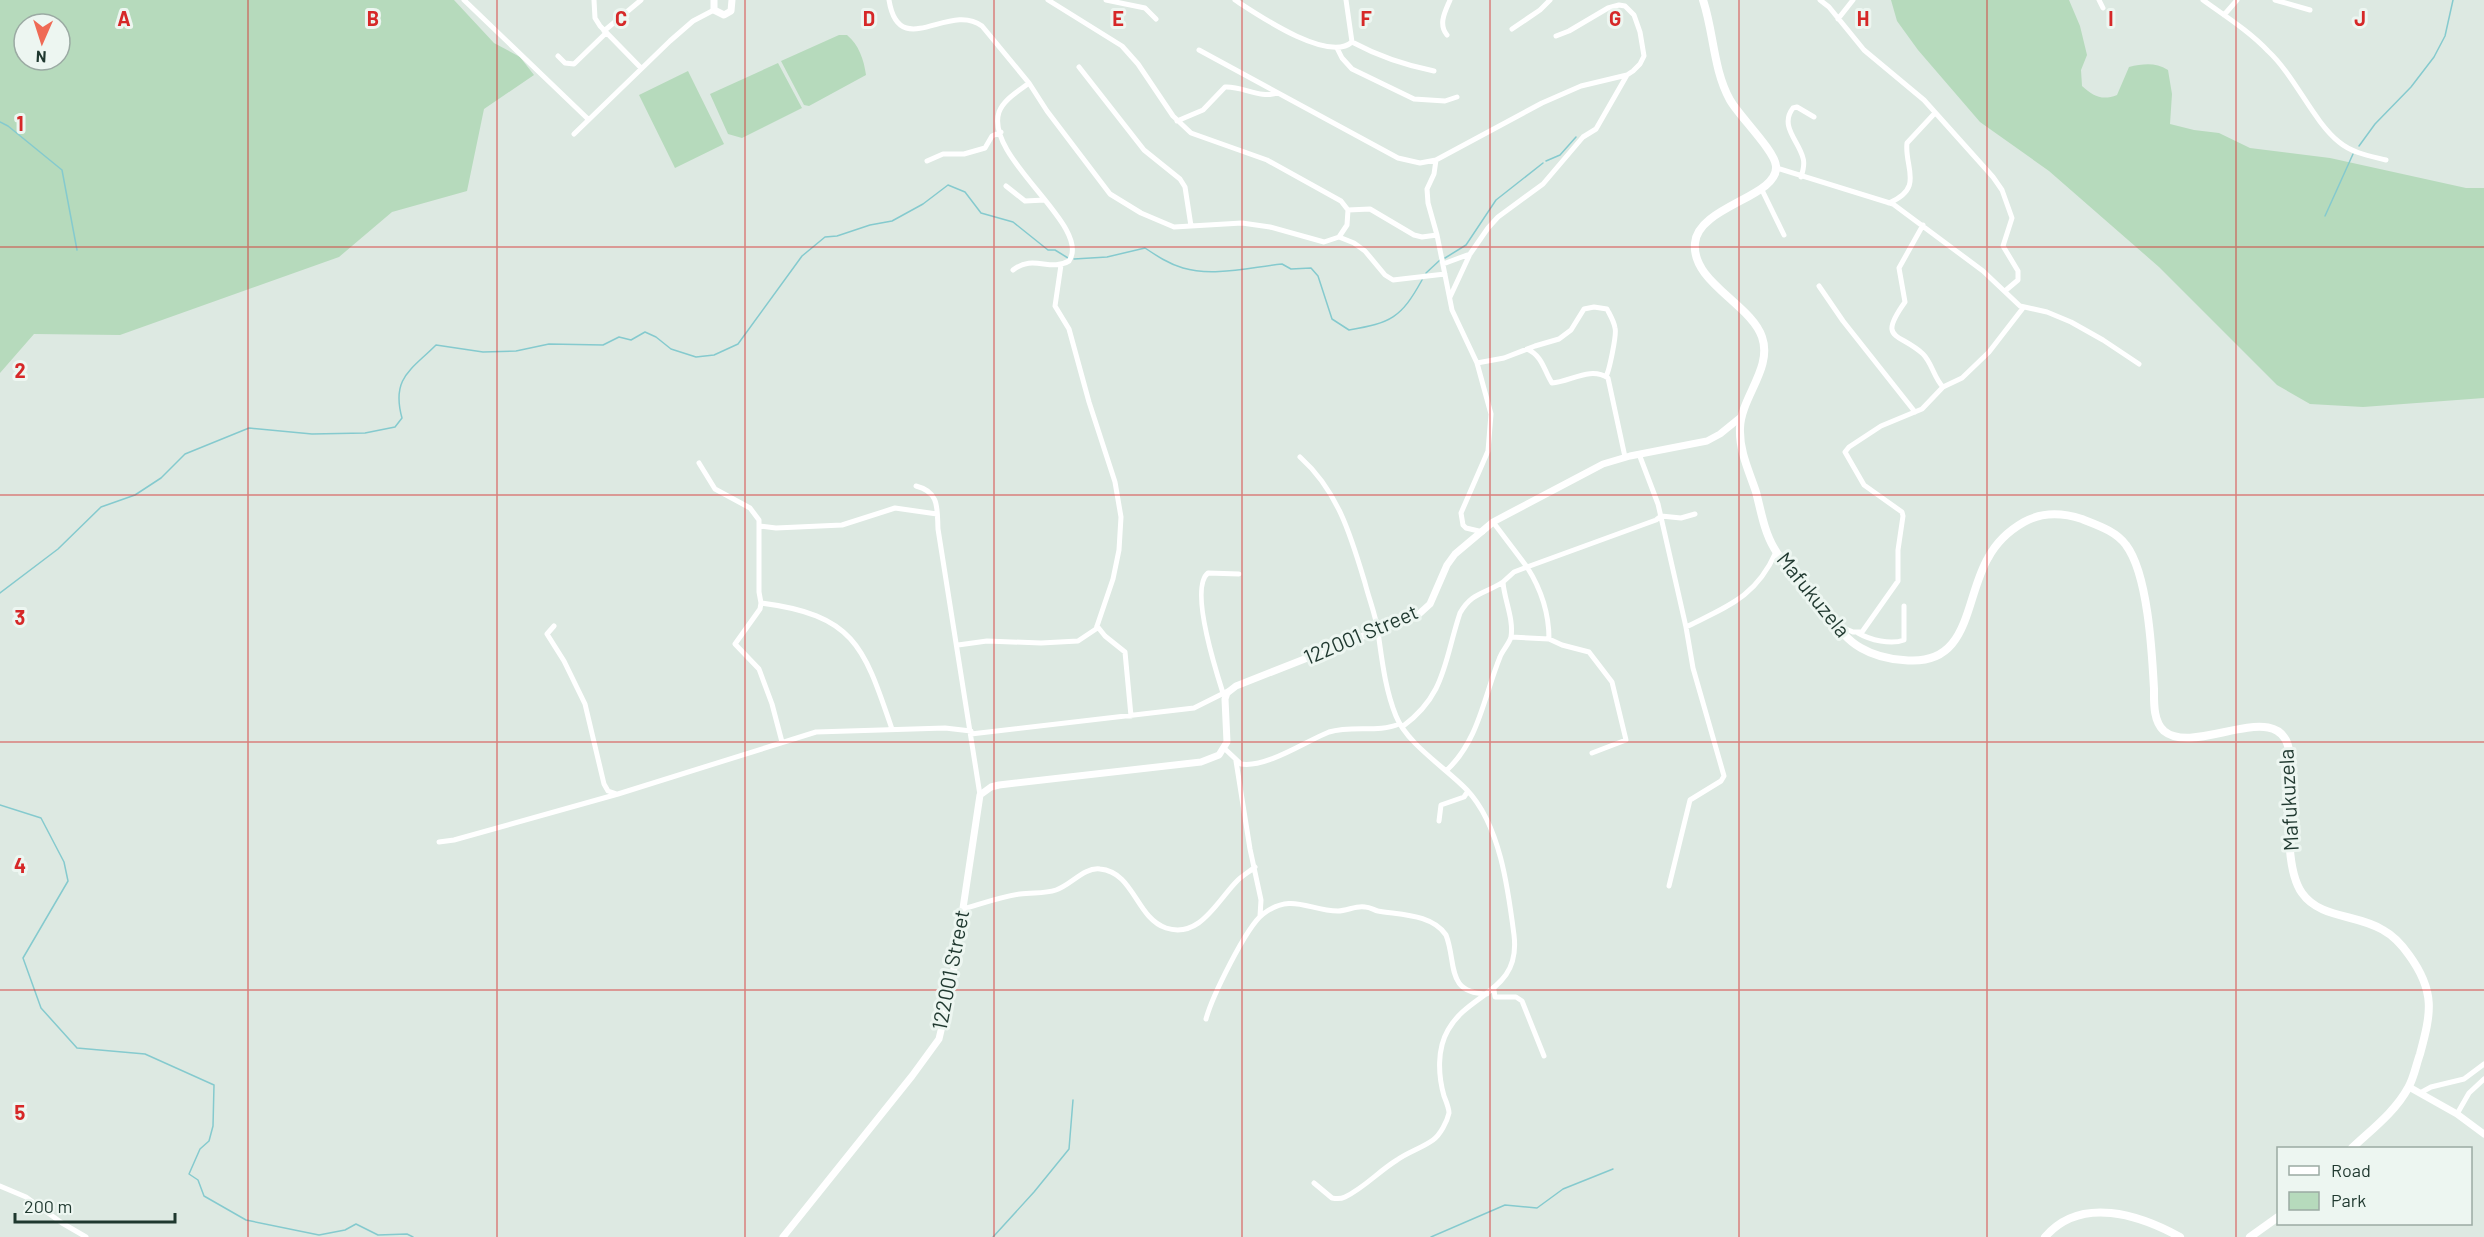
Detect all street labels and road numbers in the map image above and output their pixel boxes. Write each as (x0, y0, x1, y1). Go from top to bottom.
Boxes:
street label: Mafukuzela (1772, 546, 1856, 642)
street label: 122001 Street (1299, 598, 1421, 669)
street label: Mafukuzela (2272, 748, 2303, 852)
street label: 122001 Street (926, 908, 973, 1032)

